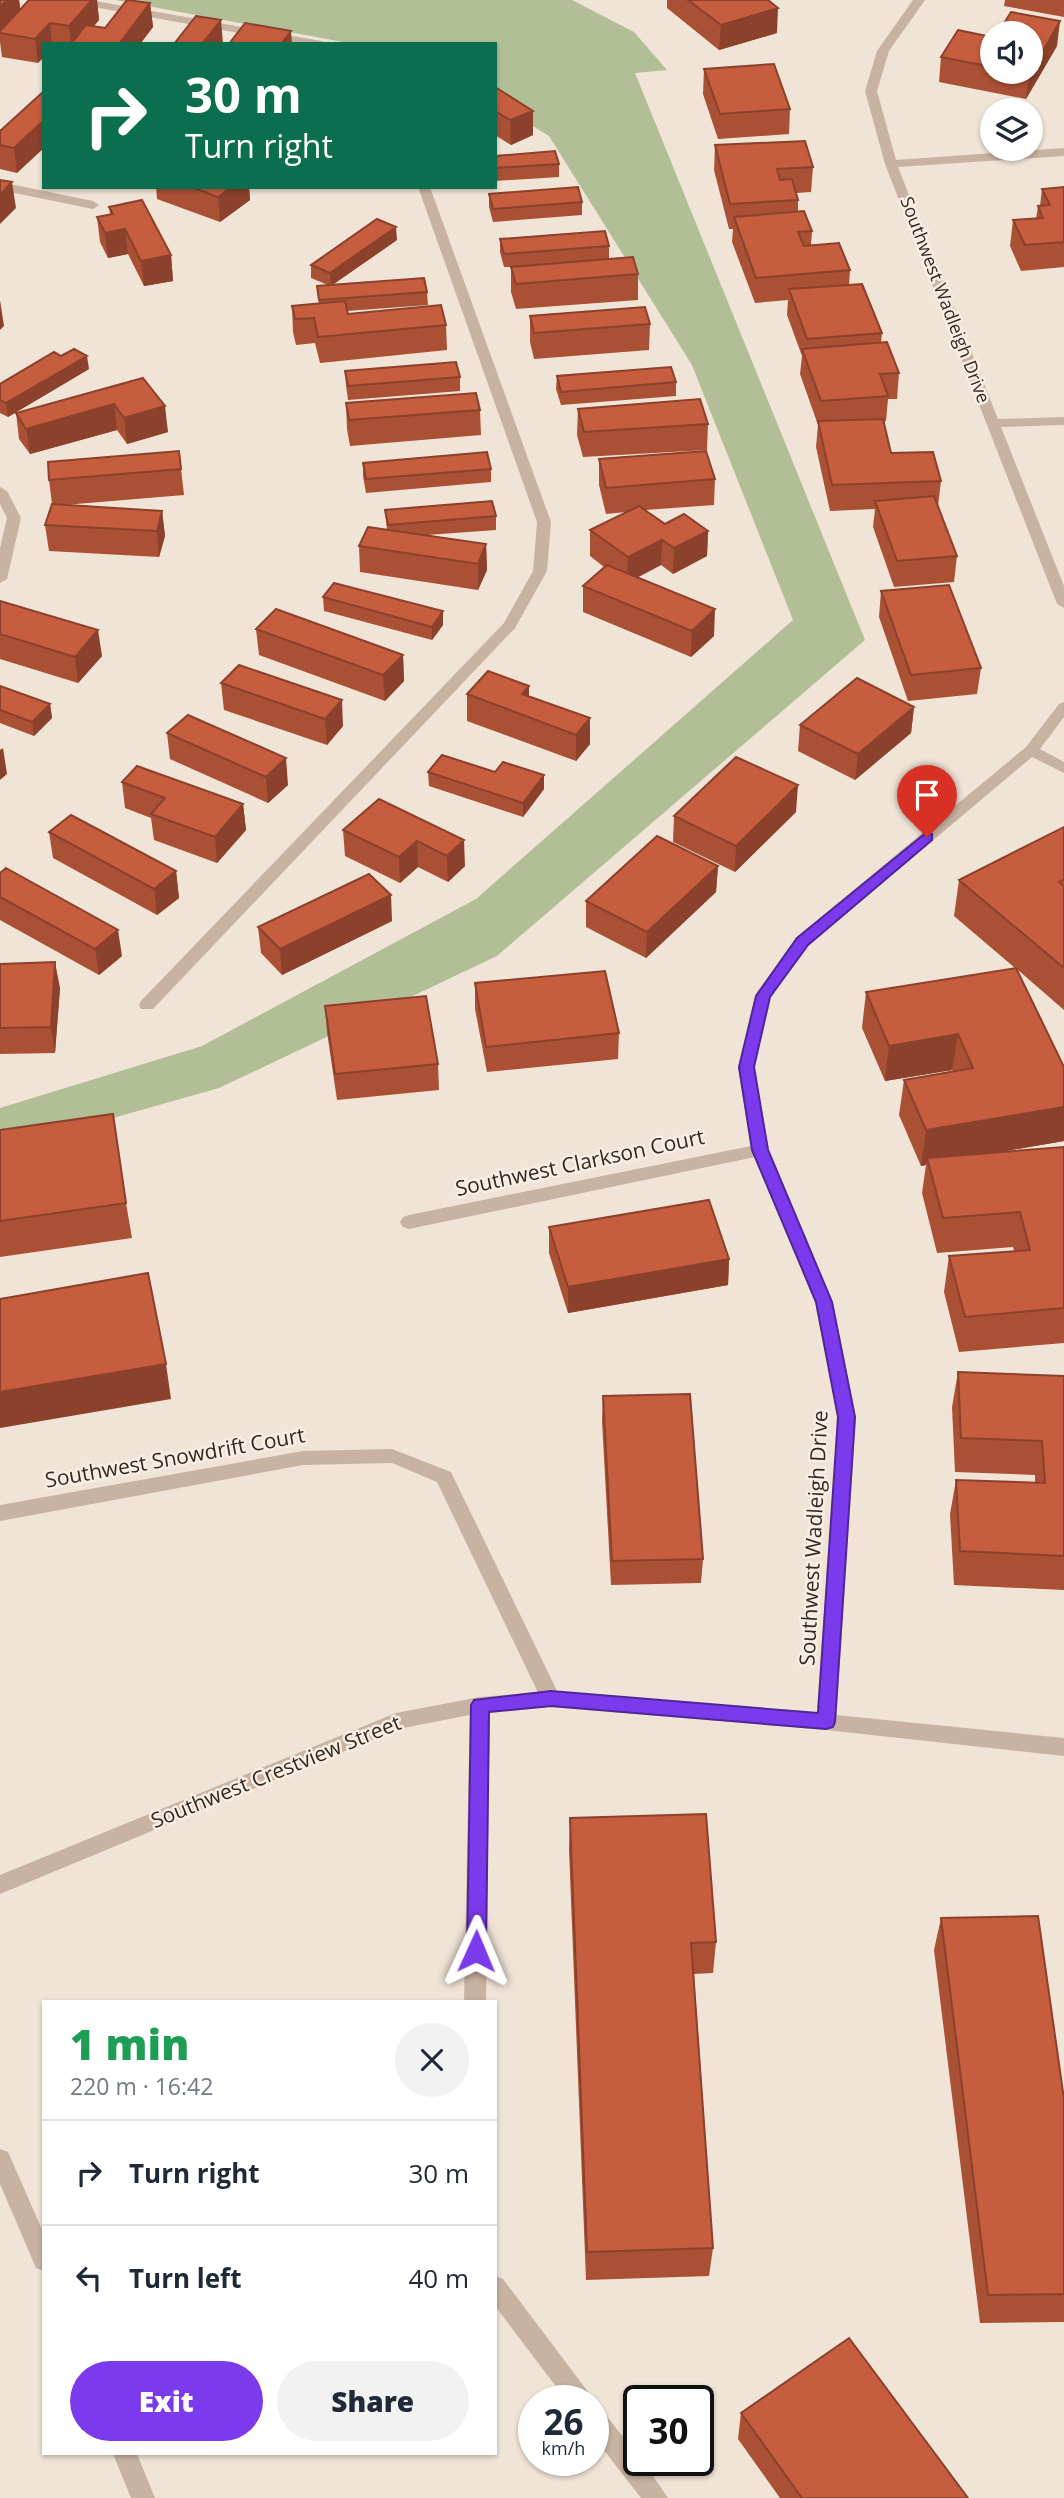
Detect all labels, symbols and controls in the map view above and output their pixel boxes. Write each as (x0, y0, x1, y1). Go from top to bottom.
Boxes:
map controls (980, 21, 1043, 161)
button: sound (980, 21, 1043, 84)
text: 30 m (185, 61, 302, 127)
icon: right (70, 70, 161, 161)
button: layers (980, 98, 1043, 161)
text: Turn right (185, 124, 333, 167)
street label: Southwest Wadleigh Drive (895, 193, 996, 406)
pin (897, 765, 957, 837)
icon: arrive (908, 776, 946, 814)
street label: Southwest Clarkson Court (453, 1122, 707, 1202)
street label: Southwest Wadleigh Drive (792, 1409, 834, 1666)
street label: Southwest Snowdrift Court (43, 1420, 307, 1494)
street label: Southwest Crestview Street (146, 1708, 405, 1834)
position arrow (439, 1914, 513, 1988)
text: 1 min (70, 2015, 189, 2072)
button: close (395, 2023, 469, 2097)
text: 220 m · 16:42 (70, 2070, 213, 2102)
icon: right (70, 2154, 108, 2192)
text: Turn right (129, 2155, 260, 2191)
text: 30 m (408, 2155, 469, 2191)
icon: left (70, 2259, 108, 2297)
text: Turn left (129, 2260, 241, 2296)
text: 40 m (408, 2260, 469, 2296)
button: Exit (70, 2361, 263, 2441)
button: Share (277, 2361, 469, 2441)
speed limit sign: 30 (623, 2385, 714, 2476)
text: 26 (543, 2398, 584, 2445)
text: km/h (542, 2436, 585, 2460)

